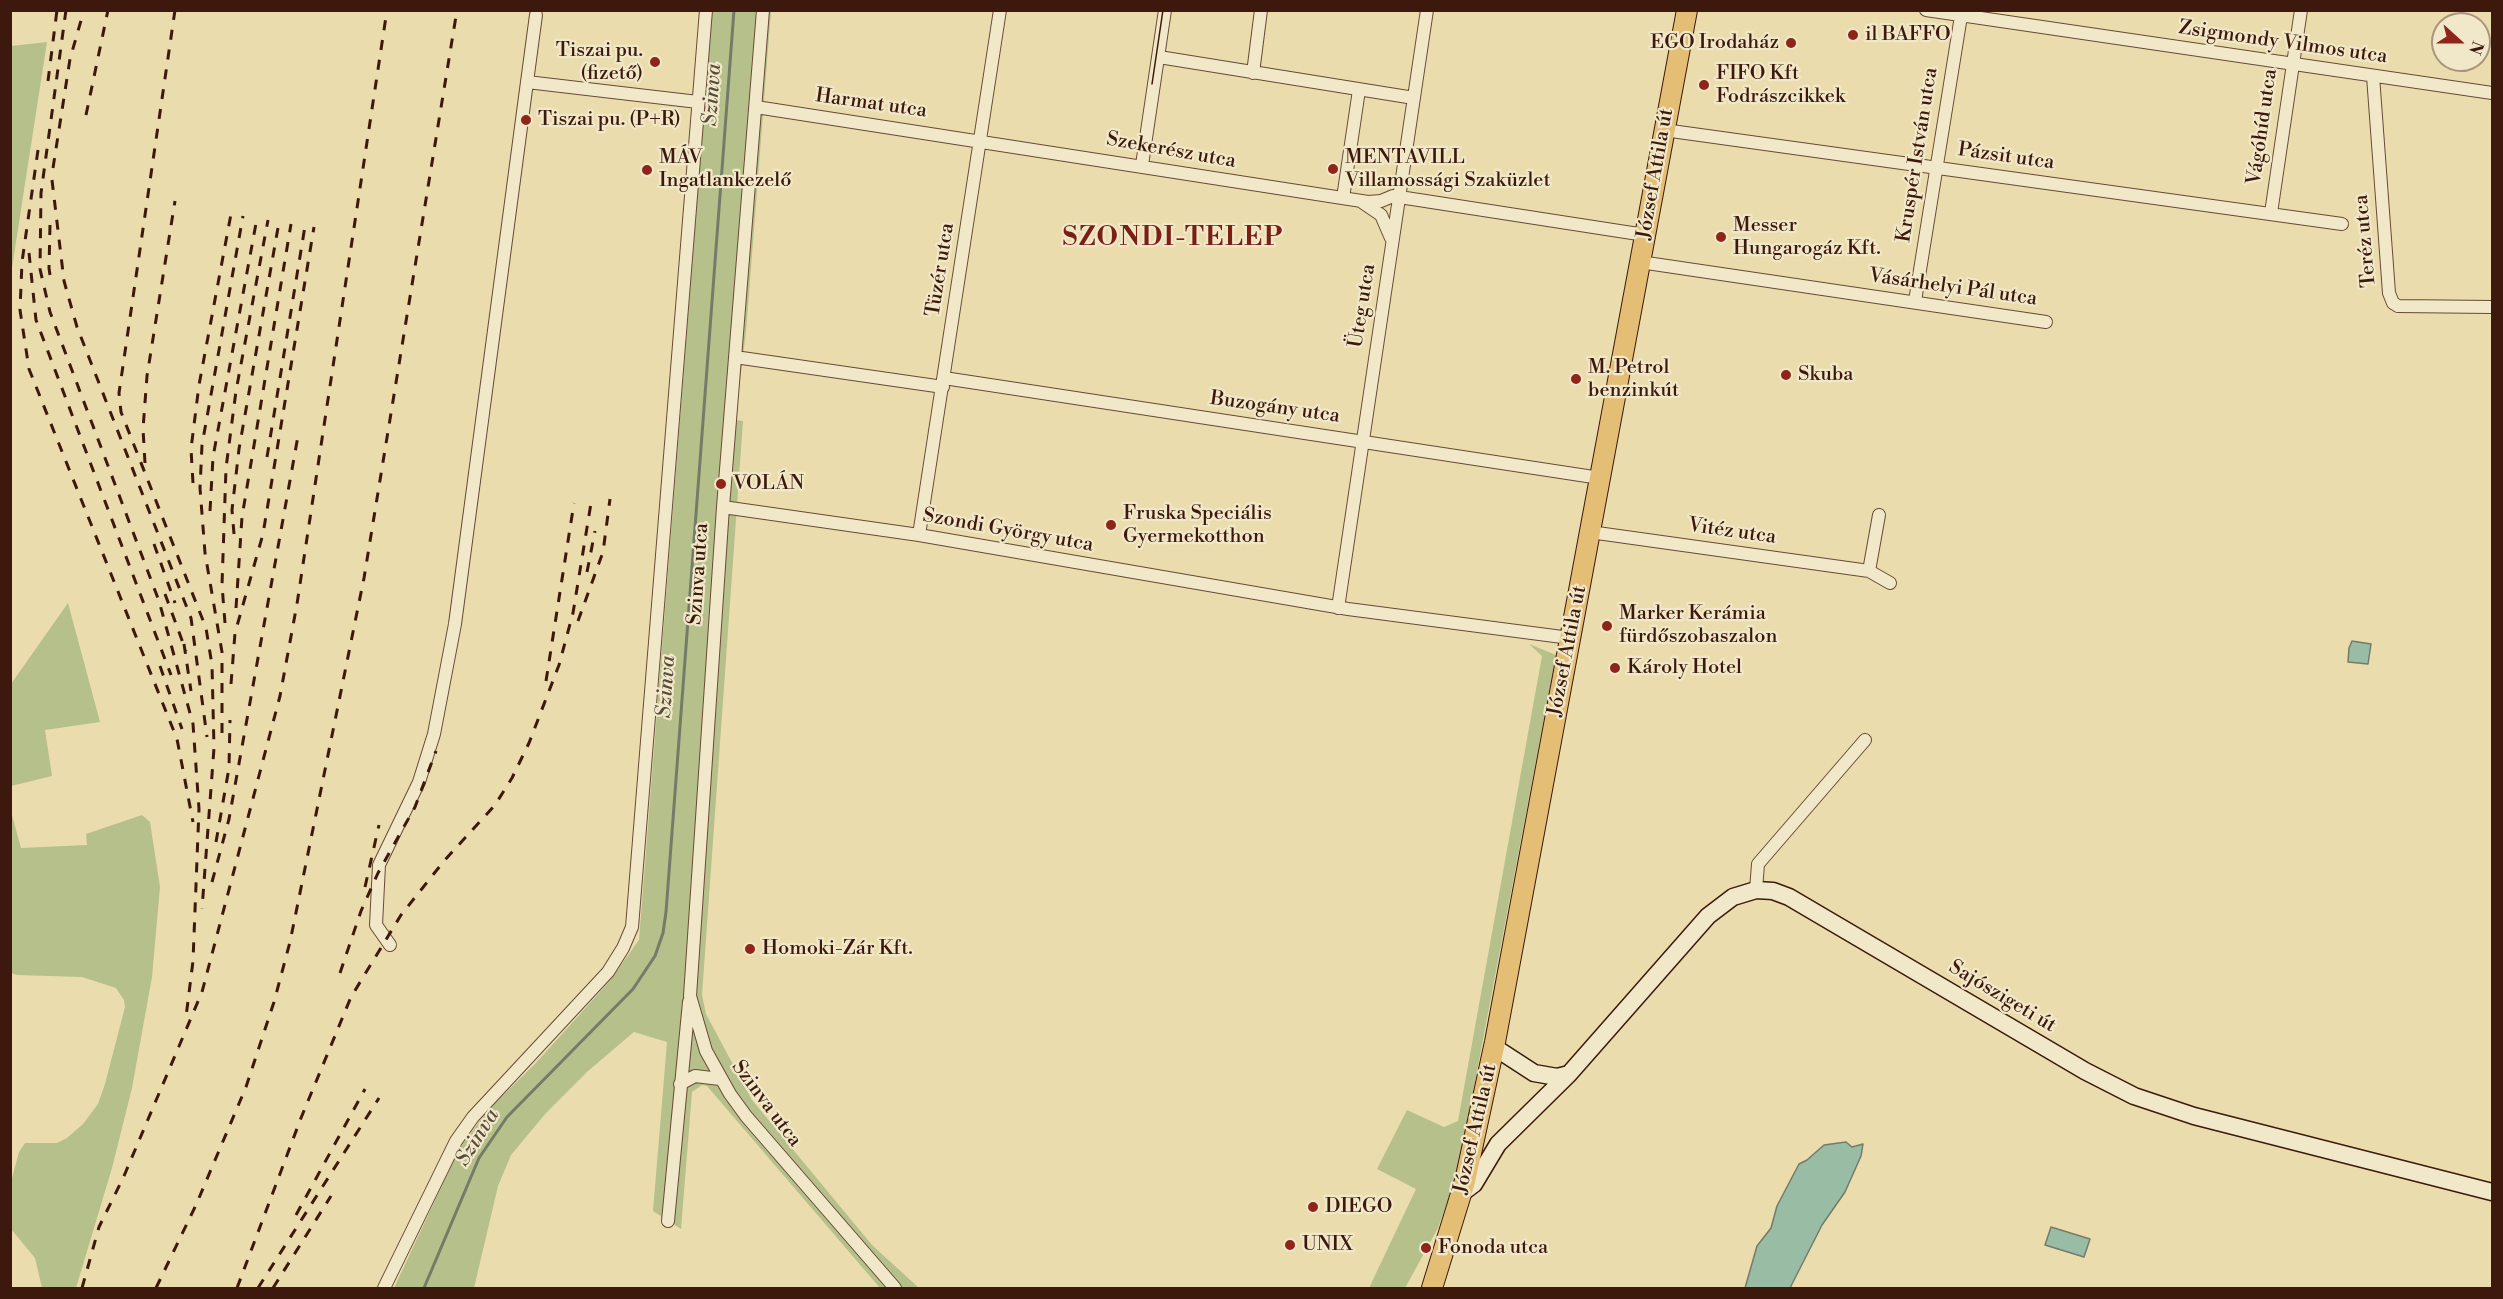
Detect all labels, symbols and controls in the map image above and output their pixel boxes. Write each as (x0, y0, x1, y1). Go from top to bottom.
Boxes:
north arrow (2431, 12, 2491, 72)
street label: Zsigmondy Vilmos utca (2177, 16, 2389, 70)
place label: il BAFFO (1865, 23, 1951, 47)
marker: il BAFFO (1846, 28, 1860, 42)
place label: EGO Irodaház (1650, 31, 1779, 55)
marker: EGO Irodaház (1784, 36, 1798, 50)
text: N (2464, 38, 2488, 57)
place label: Tiszai pu. (fizető) (556, 39, 643, 86)
marker: Tiszai pu. (fizető) (648, 55, 662, 69)
place label: FIFO Kft Fodrászcikkek (1716, 62, 1845, 109)
water label: Szinva (698, 63, 728, 127)
street label: Kruspér István utca (1892, 66, 1944, 244)
street label: Vágóhíd utca (2243, 68, 2283, 186)
marker: FIFO Kft Fodrászcikkek (1697, 78, 1711, 92)
street label: Harmat utca (814, 84, 928, 124)
street label: József Attila út (1633, 107, 1679, 241)
place label: Tiszai pu. (P+R) (538, 108, 681, 132)
marker: Tiszai pu. (P+R) (519, 113, 533, 127)
street label: Szekerész utca (1104, 128, 1238, 174)
street label: Pázsit utca (1956, 138, 2056, 176)
place label: MÁV Ingatlankezelő (659, 146, 791, 193)
place label: MENTAVILL Villamossági Szaküzlet (1345, 146, 1551, 193)
marker: MENTAVILL Villamossági Szaküzlet (1326, 162, 1340, 176)
marker: MÁV Ingatlankezelő (640, 163, 654, 177)
street label: Teréz utca (2350, 194, 2382, 288)
place label: Messer Hungarogáz Kft. (1733, 214, 1881, 261)
street label: Tüzér utca (922, 221, 960, 319)
district label: SZONDI-TELEP (1063, 223, 1283, 255)
marker: Messer Hungarogáz Kft. (1714, 230, 1728, 244)
street label: Üteg utca (1345, 262, 1381, 350)
street label: Vásárhelyi Pál utca (1867, 264, 2039, 312)
place label: M. Petrol benzinkút (1588, 356, 1679, 403)
place label: Skuba (1798, 363, 1853, 387)
marker: Skuba (1779, 368, 1793, 382)
marker: M. Petrol benzinkút (1569, 372, 1583, 386)
street label: Buzogány utca (1209, 387, 1341, 429)
place label: VOLÁN (733, 472, 804, 496)
marker: VOLÁN (714, 477, 728, 491)
place label: Fruska Speciális Gyermekotthon (1123, 502, 1272, 549)
street label: Szondi György utca (921, 504, 1095, 558)
street label: Vitéz utca (1686, 514, 1778, 550)
marker: Fruska Speciális Gyermekotthon (1104, 518, 1118, 532)
street label: Szinva utca (683, 522, 715, 626)
street label: József Attila út (1544, 584, 1592, 718)
place label: Marker Kerámia fürdőszobaszalon (1619, 602, 1777, 649)
marker: Marker Kerámia fürdőszobaszalon (1600, 619, 1614, 633)
water label: Szinva (652, 655, 682, 719)
place label: Károly Hotel (1627, 656, 1742, 680)
marker: Károly Hotel (1608, 661, 1622, 675)
place label: Homoki-Zár Kft. (762, 937, 913, 961)
marker: Homoki-Zár Kft. (743, 942, 757, 956)
street label: Sajószigeti út (1944, 956, 2060, 1038)
street label: Szinva utca (726, 1056, 806, 1152)
street label: József Attila út (1449, 1062, 1503, 1196)
water label: Szinva (451, 1105, 505, 1171)
place label: DIEGO (1325, 1195, 1392, 1219)
marker: DIEGO (1306, 1200, 1320, 1214)
place label: UNIX (1302, 1233, 1353, 1257)
place label: Fonoda utca (1438, 1236, 1548, 1260)
marker: UNIX (1283, 1238, 1297, 1252)
marker: Fonoda utca (1419, 1241, 1433, 1255)

